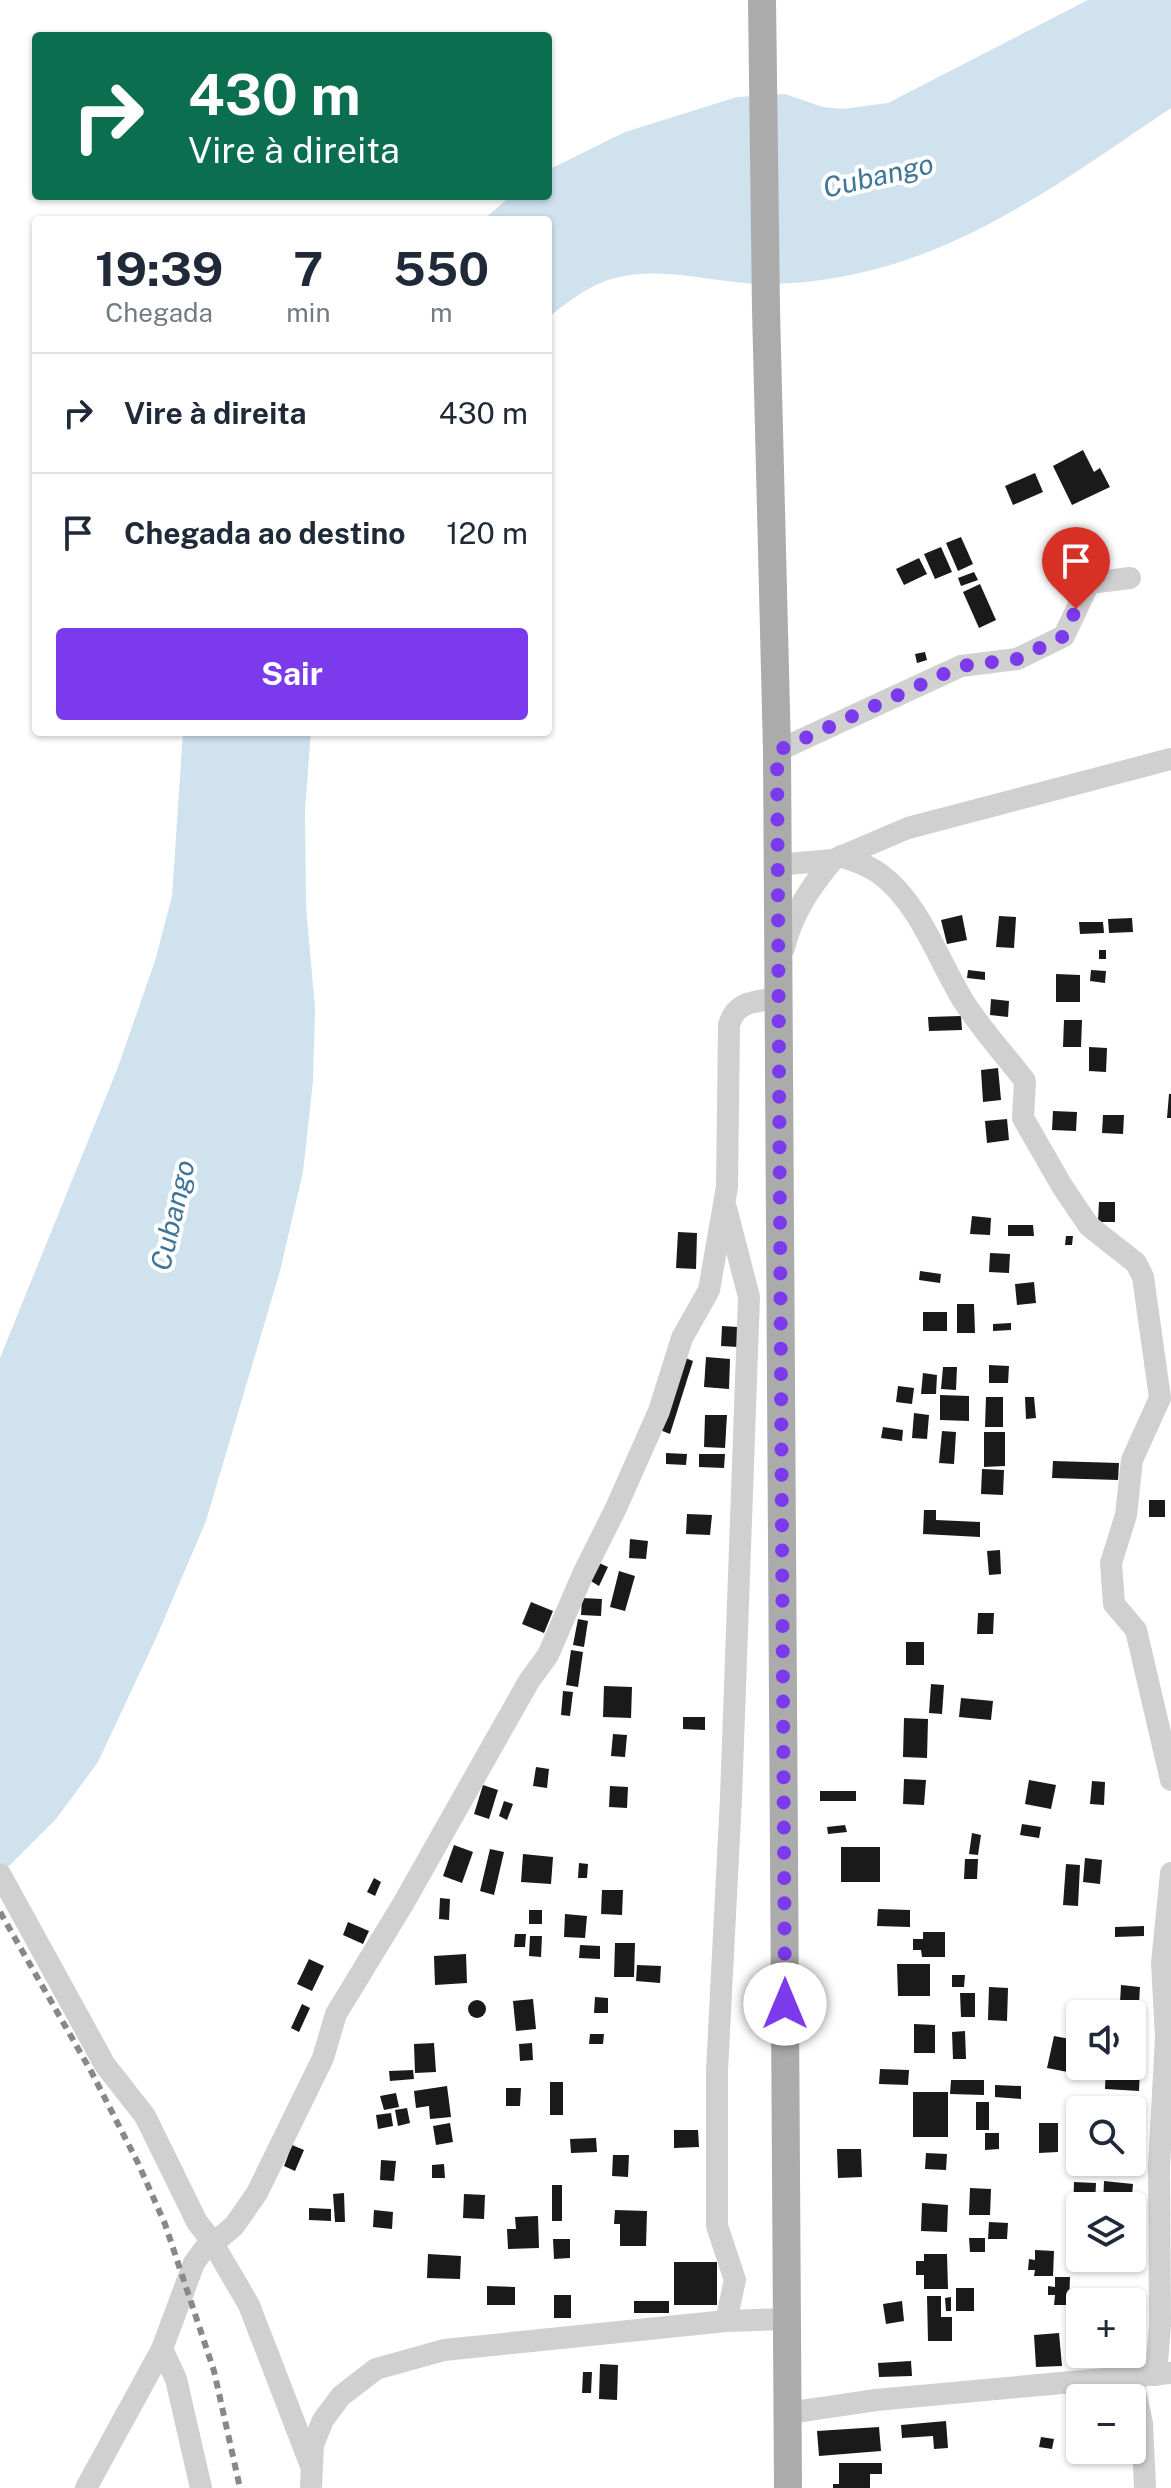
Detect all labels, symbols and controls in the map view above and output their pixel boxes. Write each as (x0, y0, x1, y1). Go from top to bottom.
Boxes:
text: 430 m (188, 62, 361, 128)
icon: right (56, 64, 160, 168)
text: Vire à direita (188, 129, 400, 171)
water label: Cubango (819, 146, 937, 204)
text: 19:39 (95, 240, 223, 297)
text: 7 (293, 240, 323, 297)
text: 550 (393, 240, 489, 297)
text: Chegada (105, 297, 213, 328)
text: min (286, 297, 330, 328)
text: m (430, 297, 452, 328)
icon: right (56, 391, 100, 435)
text: Vire à direita (124, 395, 307, 431)
text: 430 m (439, 395, 528, 431)
icon: arrive (56, 511, 100, 555)
text: Chegada ao destino (124, 515, 405, 551)
text: 120 m (446, 515, 528, 551)
pin (1042, 527, 1110, 609)
icon: arrive (1054, 539, 1098, 583)
button: Sair (56, 628, 528, 720)
water label: Cubango (143, 1156, 201, 1274)
position arrow (743, 1962, 827, 2046)
map controls (1066, 2000, 1146, 2464)
button: sound (1066, 2000, 1146, 2080)
button: search (1066, 2096, 1146, 2176)
button: layers (1066, 2192, 1146, 2272)
button: + (1066, 2288, 1146, 2368)
button: − (1066, 2384, 1146, 2464)

